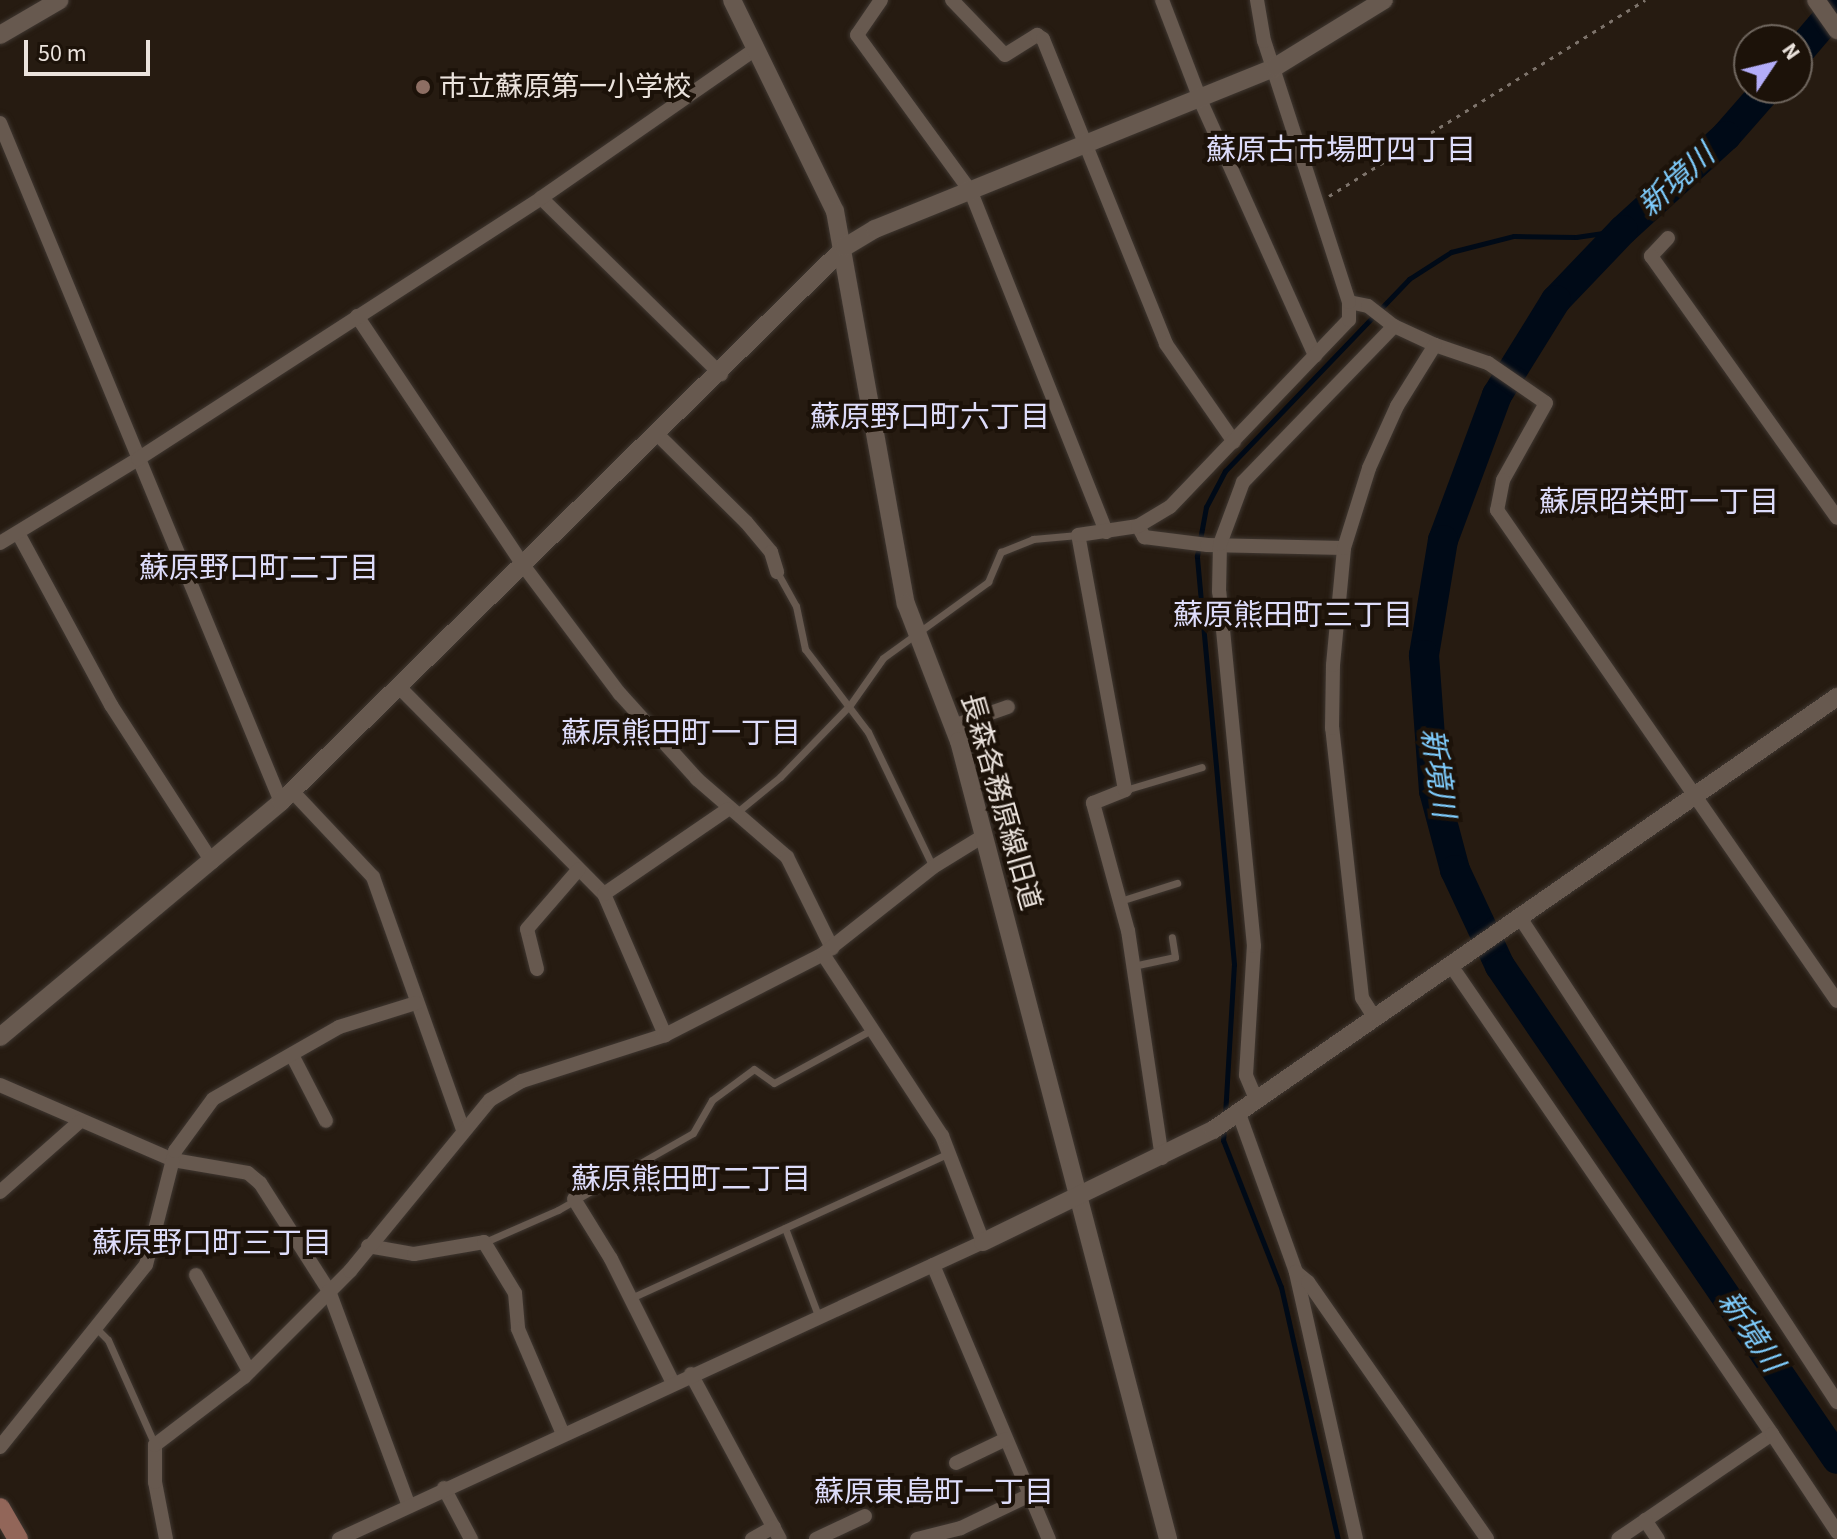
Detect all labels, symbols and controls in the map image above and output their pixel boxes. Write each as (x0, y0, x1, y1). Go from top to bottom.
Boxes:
scale bar (28, 24, 154, 74)
north arrow (1733, 24, 1813, 104)
text: 50 m (38, 36, 87, 71)
text: N (1774, 36, 1808, 67)
place label: 市立蘇原第一小学校 (439, 70, 691, 104)
marker: 市立蘇原第一小学校 (414, 78, 432, 96)
district label: 蘇原古市場町四丁目 (1206, 133, 1476, 169)
water label: 新境川 (1632, 138, 1722, 224)
district label: 蘇原野口町六丁目 (810, 400, 1050, 436)
district label: 蘇原昭栄町一丁目 (1539, 485, 1779, 521)
district label: 蘇原野口町二丁目 (139, 551, 379, 587)
district label: 蘇原熊田町三丁目 (1173, 598, 1413, 634)
street label: 長森各務原線旧道 (954, 690, 1048, 914)
district label: 蘇原熊田町一丁目 (561, 716, 801, 752)
water label: 新境川 (1413, 726, 1461, 820)
district label: 蘇原熊田町二丁目 (571, 1162, 811, 1198)
district label: 蘇原野口町三丁目 (92, 1226, 332, 1262)
water label: 新境川 (1710, 1285, 1790, 1379)
district label: 蘇原東島町一丁目 (814, 1475, 1054, 1511)

